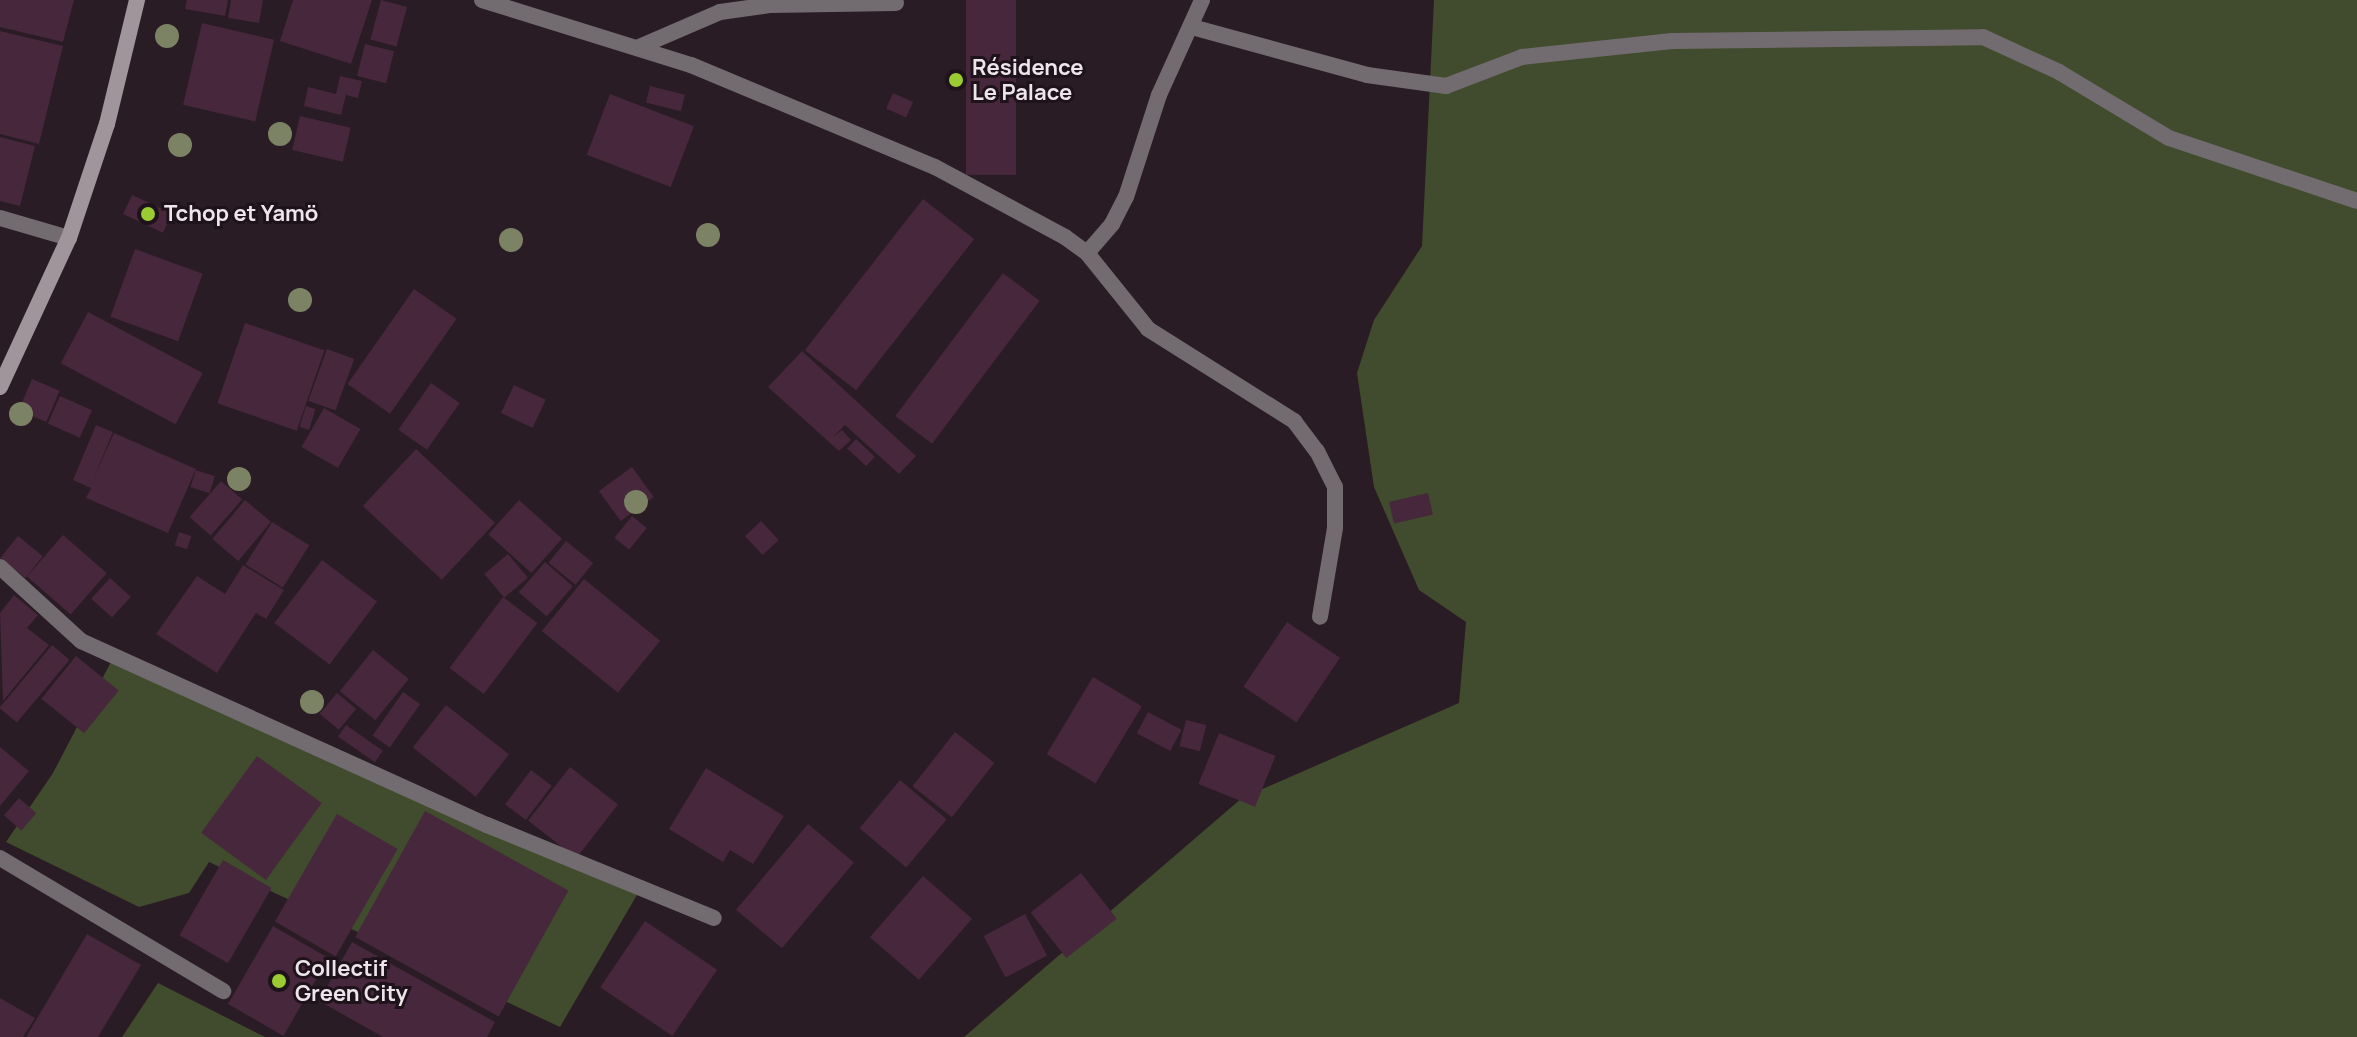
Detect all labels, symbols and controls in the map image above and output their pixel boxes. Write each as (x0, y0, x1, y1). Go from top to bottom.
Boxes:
place label: Résidence Le Palace (972, 54, 1083, 106)
marker: Résidence Le Palace (947, 71, 965, 89)
place label: Tchop et Yamö (164, 201, 318, 227)
marker: Tchop et Yamö (139, 205, 157, 223)
place label: Collectif Green City (295, 955, 408, 1006)
marker: Collectif Green City (270, 972, 288, 990)

